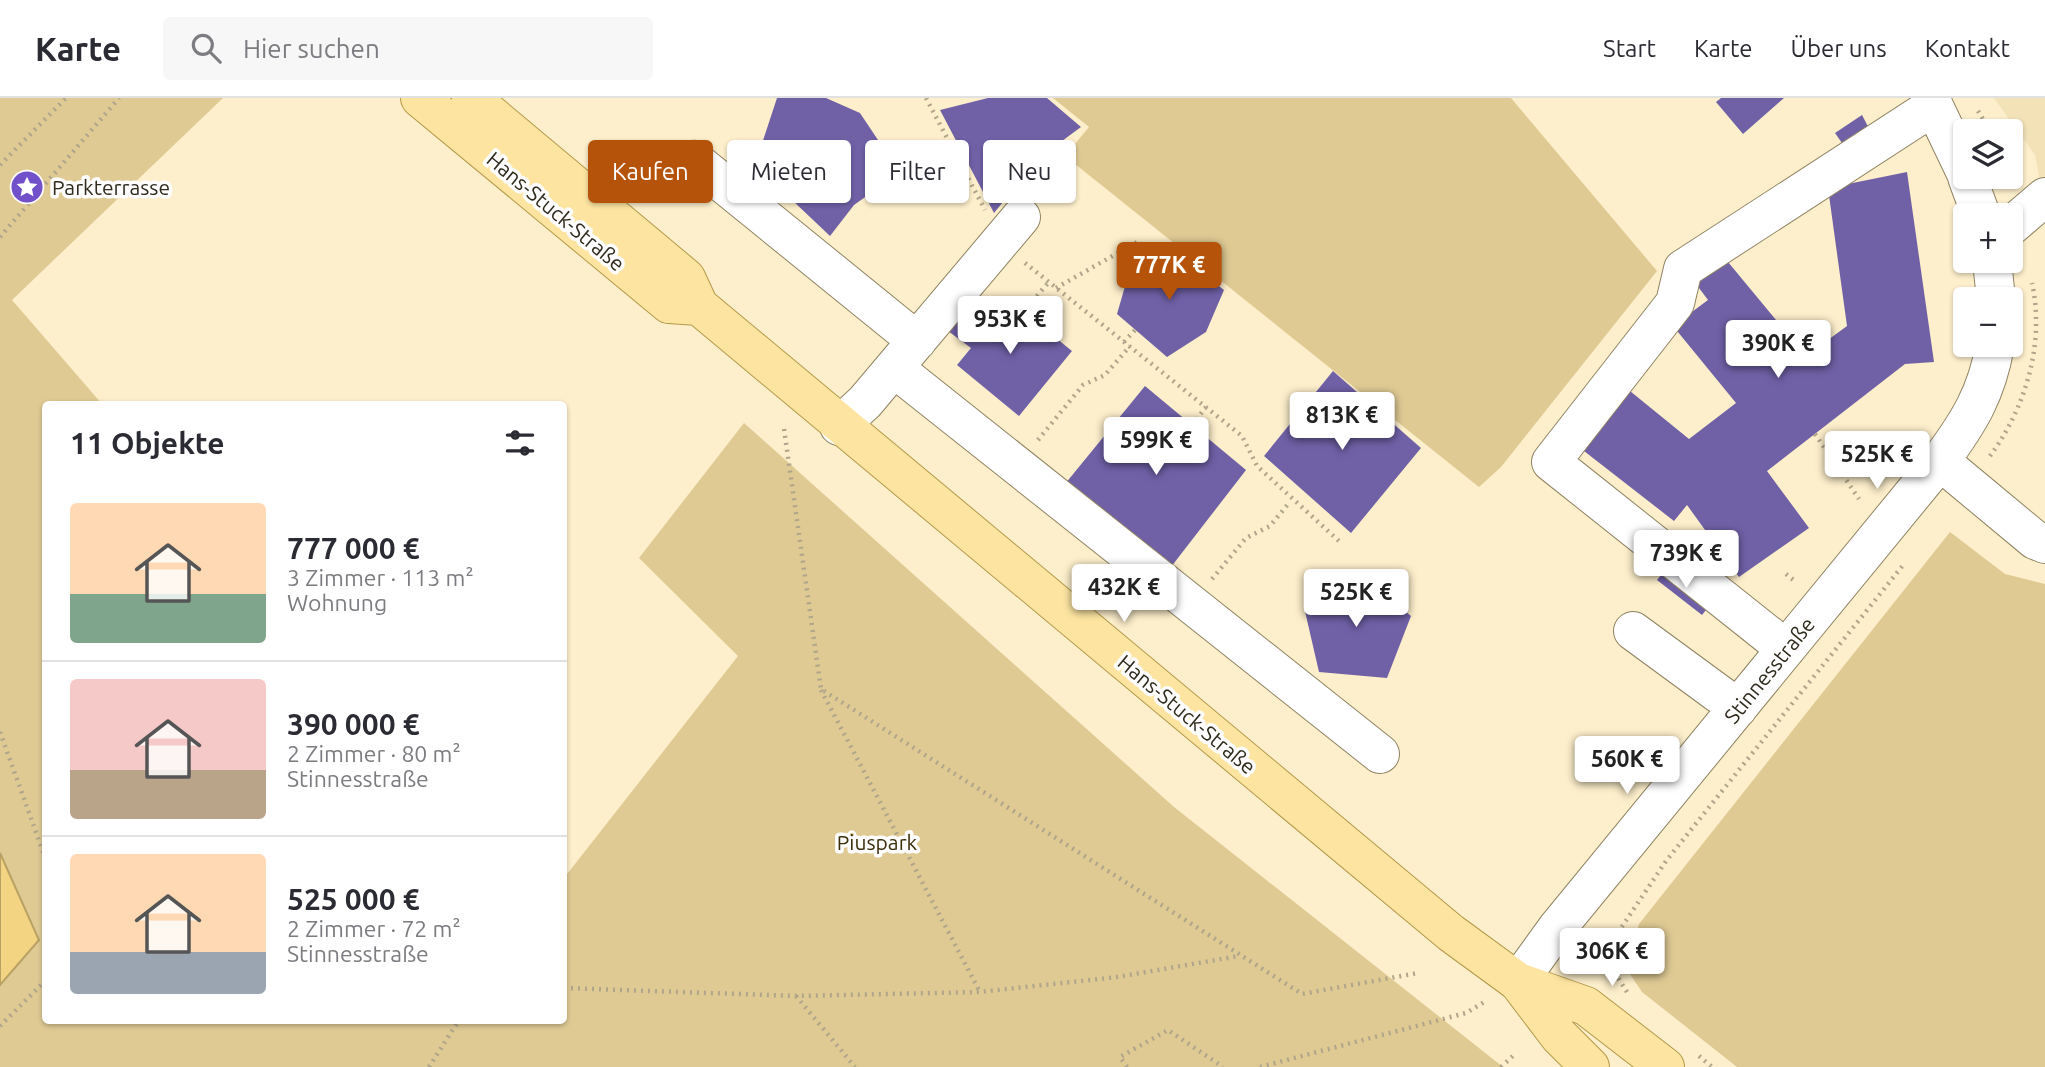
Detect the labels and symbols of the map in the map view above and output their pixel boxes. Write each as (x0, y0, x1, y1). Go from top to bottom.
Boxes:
street label: Hans-Stuck-Straße (482, 146, 630, 276)
place icon: Parkterrasse (8, 168, 46, 206)
place label: Parkterrasse (52, 175, 170, 199)
pin: 777K € (1112, 242, 1226, 302)
pin: 953K € (953, 296, 1067, 356)
pin: 390K € (1721, 320, 1835, 380)
pin: 813K € (1285, 392, 1399, 452)
pin: 599K € (1099, 418, 1213, 477)
pin: 525K € (1820, 432, 1934, 491)
pin: 739K € (1629, 531, 1743, 590)
pin: 432K € (1067, 564, 1181, 624)
pin: 525K € (1299, 570, 1413, 629)
street label: Stinnesstraße (1719, 612, 1819, 728)
street label: Hans-Stuck-Straße (1113, 649, 1261, 779)
pin: 560K € (1570, 736, 1684, 796)
park label: Piuspark (837, 830, 918, 854)
pin: 306K € (1555, 928, 1669, 988)

